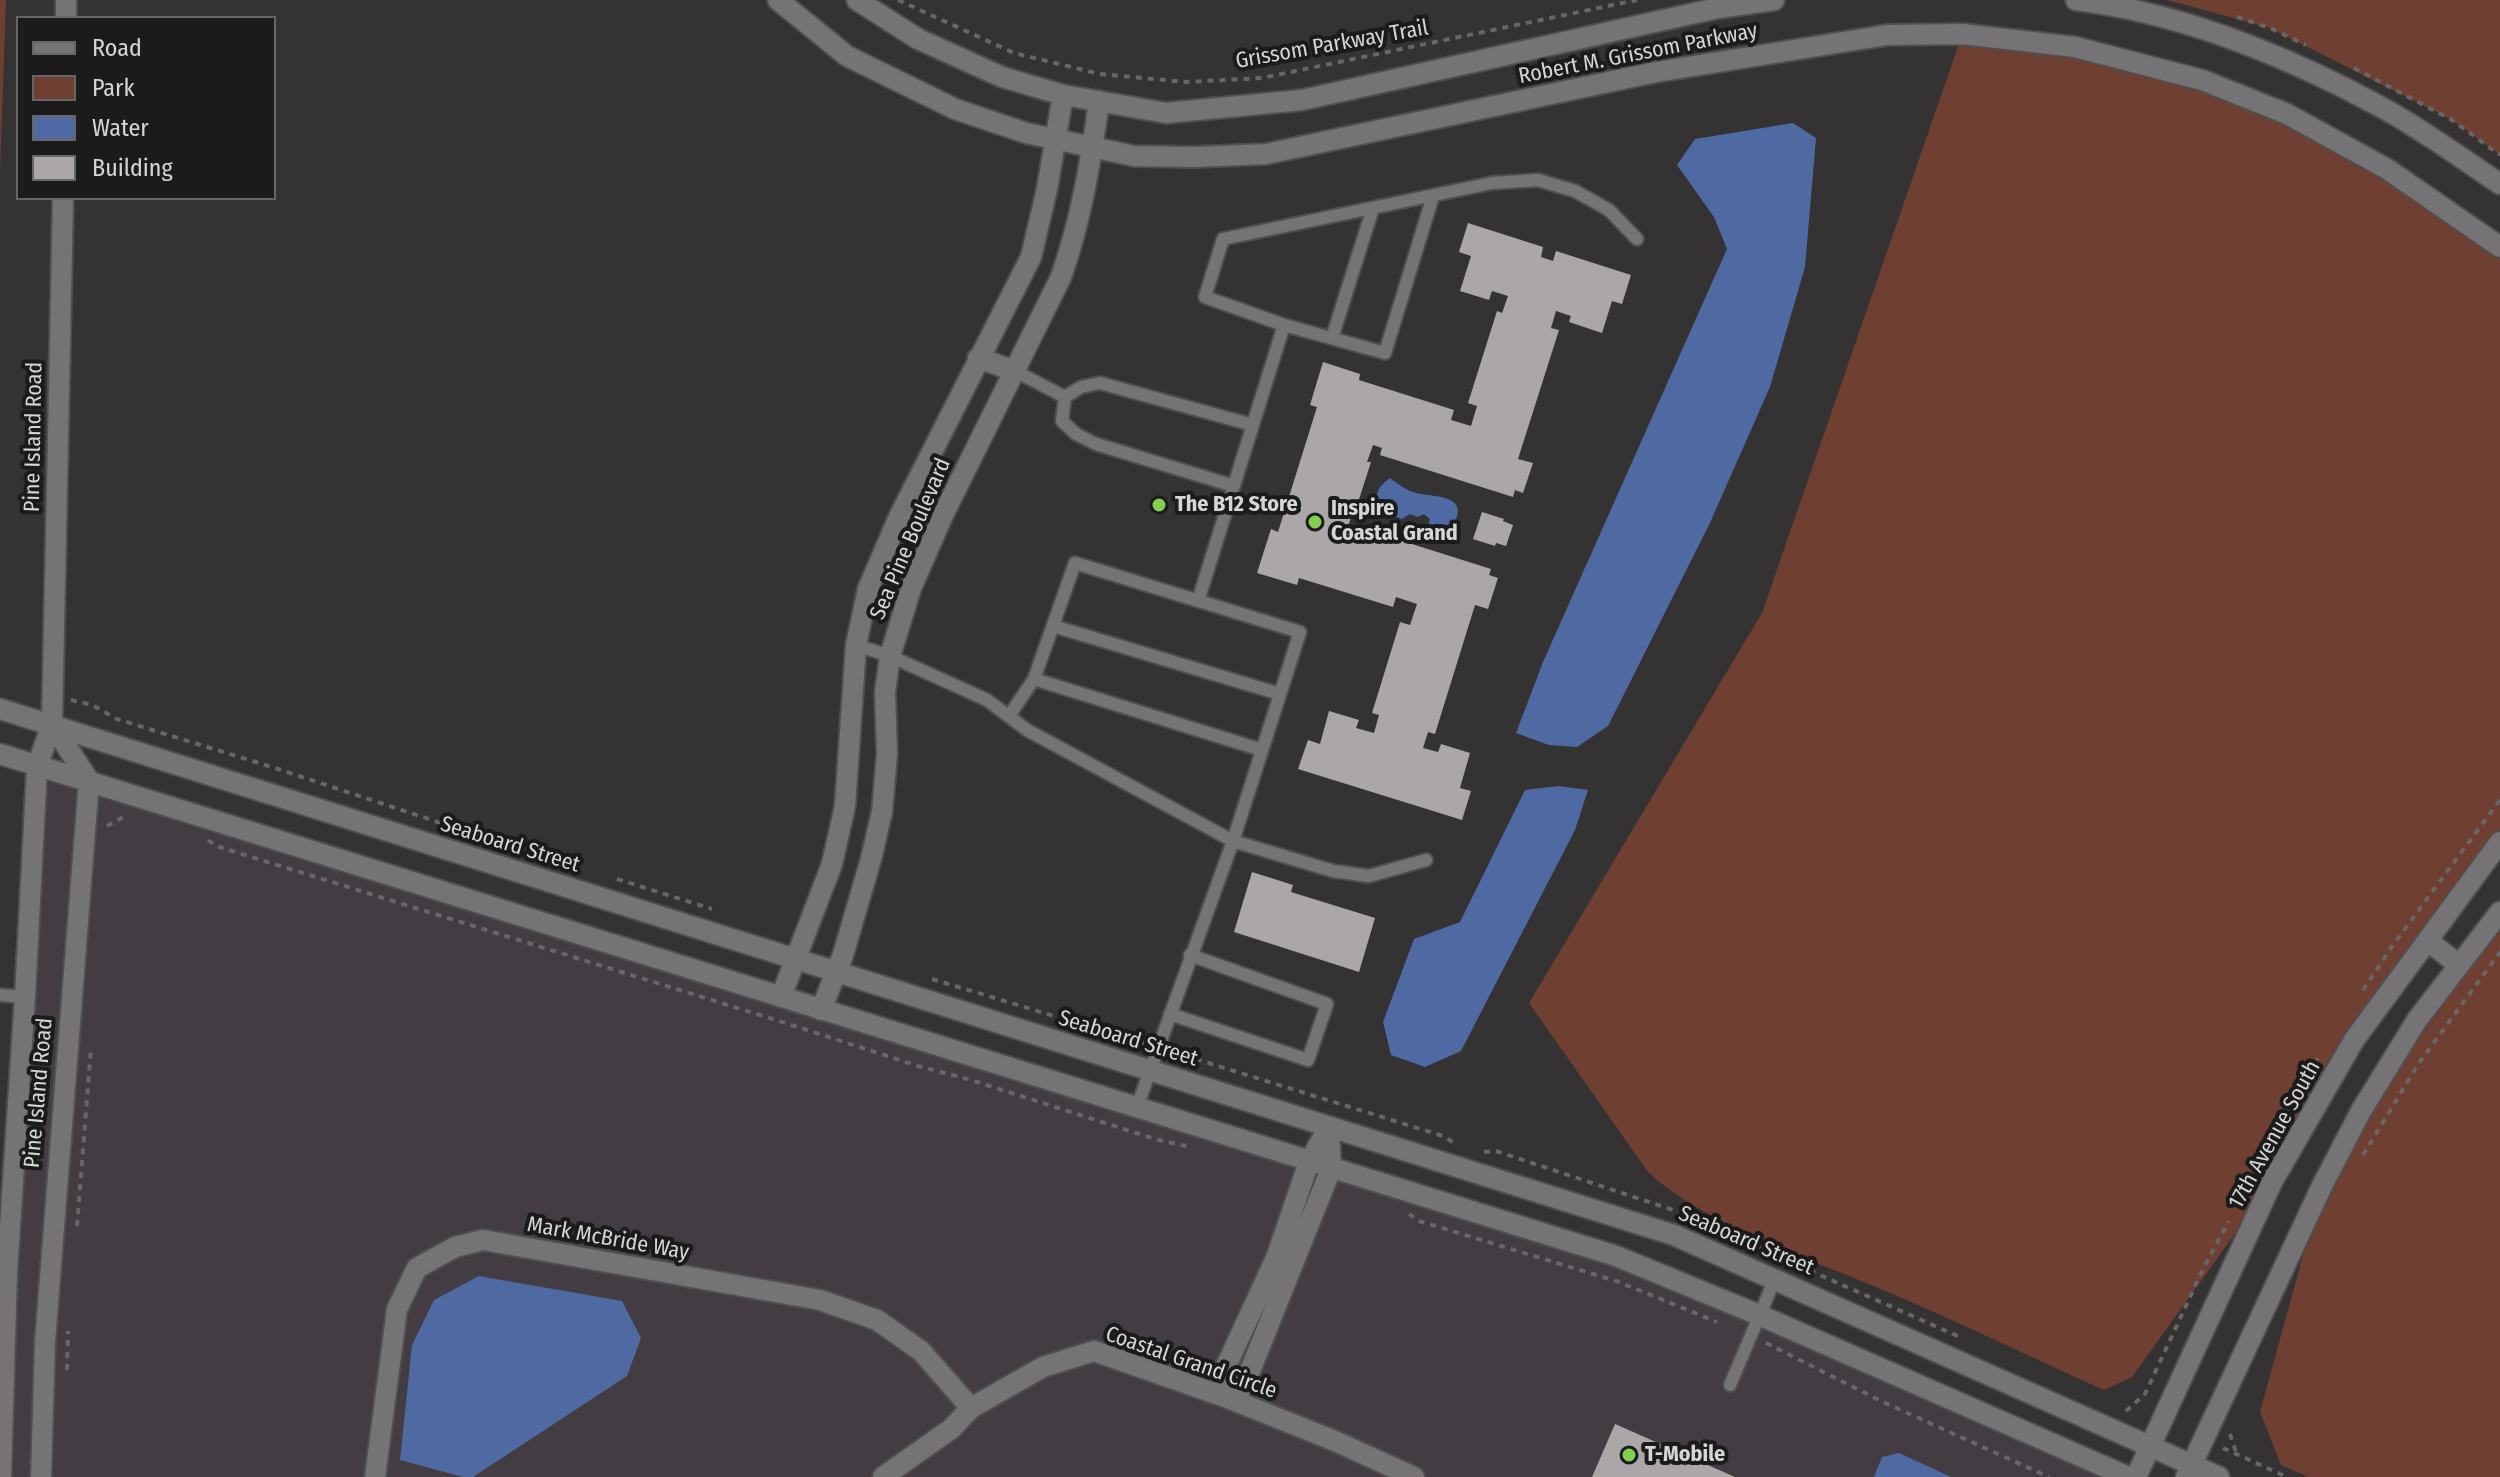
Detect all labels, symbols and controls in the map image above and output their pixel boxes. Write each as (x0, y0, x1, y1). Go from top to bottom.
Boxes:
street label: Grissom Parkway Trail (1234, 15, 1430, 75)
legend (16, 16, 276, 200)
street label: Robert M. Grissom Parkway (1516, 18, 1760, 90)
text: Road (92, 34, 142, 62)
text: Park (92, 74, 135, 102)
text: Water (92, 114, 149, 142)
text: Building (92, 154, 173, 182)
street label: Pine Island Road (19, 362, 49, 512)
street label: Sea Pine Boulevard (865, 454, 957, 624)
place label: The B12 Store (1175, 492, 1298, 518)
marker: The B12 Store (1150, 496, 1168, 514)
place label: Inspire Coastal Grand (1331, 496, 1458, 548)
marker: Inspire Coastal Grand (1306, 513, 1324, 531)
street label: Seaboard Street (437, 811, 583, 879)
street label: Seaboard Street (1055, 1005, 1201, 1073)
street label: Pine Island Road (19, 1017, 59, 1169)
street label: 17th Avenue South (2223, 1056, 2327, 1214)
street label: Seaboard Street (1674, 1201, 1818, 1281)
street label: Mark McBride Way (525, 1212, 691, 1266)
street label: Coastal Grand Circle (1102, 1321, 1280, 1405)
place label: T-Mobile (1645, 1442, 1725, 1468)
marker: T-Mobile (1620, 1446, 1638, 1464)

